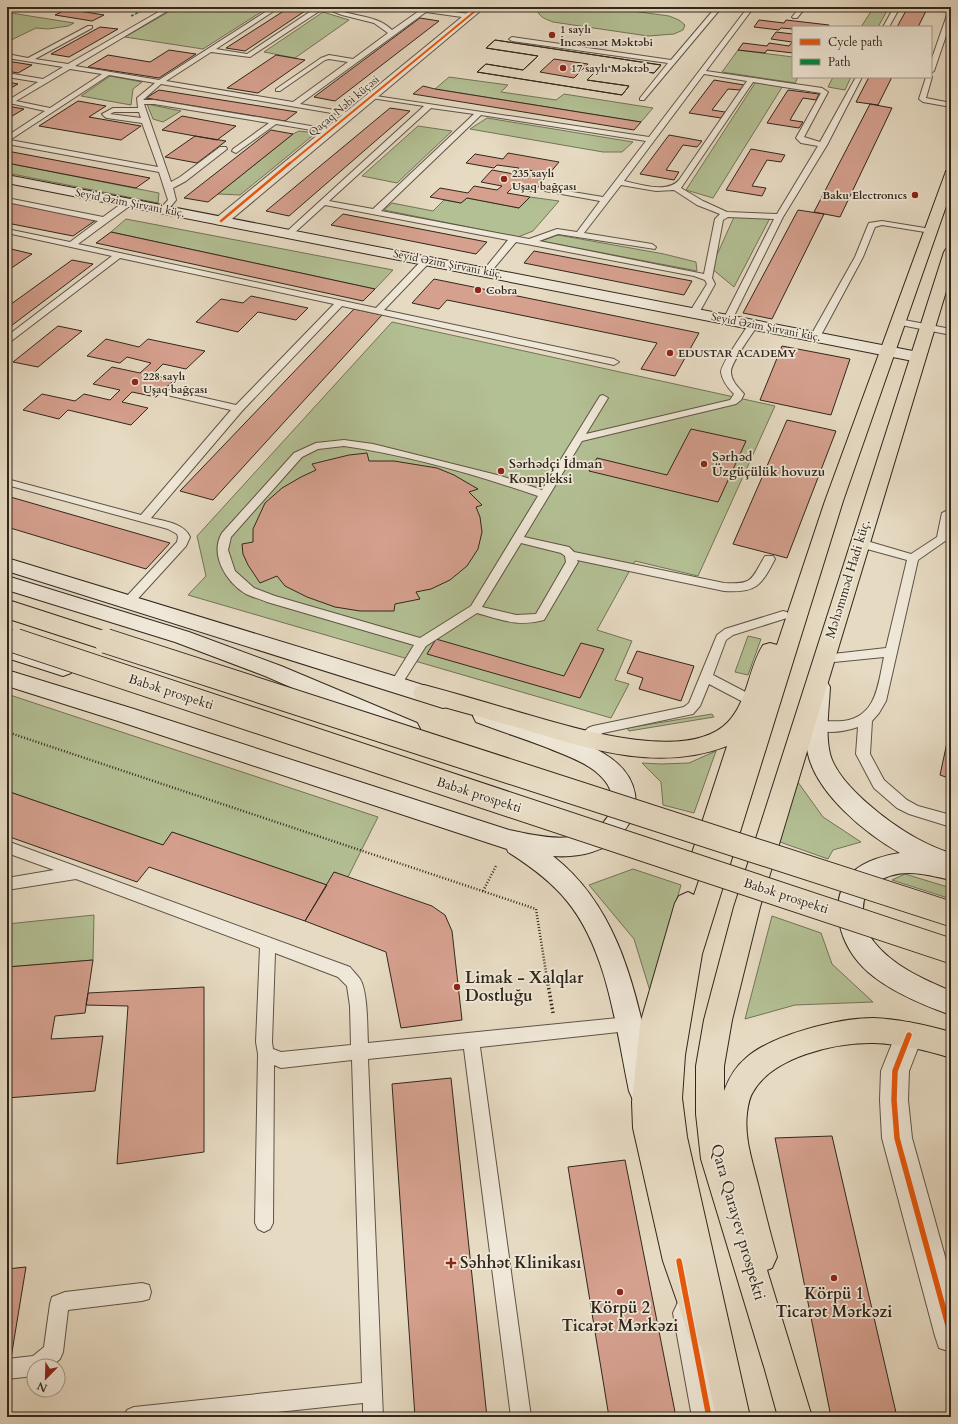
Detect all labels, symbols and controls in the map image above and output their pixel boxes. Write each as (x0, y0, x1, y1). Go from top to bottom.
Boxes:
place label: 1 saylı İncəsənət Məktəbi (560, 22, 654, 50)
legend (792, 26, 932, 78)
marker: 1 saylı İncəsənət Məktəbi (547, 30, 557, 40)
text: Cycle path (828, 34, 883, 50)
text: Path (828, 54, 851, 70)
place label: 17 saylı Məktəb (571, 61, 649, 76)
marker: 17 saylı Məktəb (558, 63, 568, 73)
street label: Qaçaq Nəbi küçəsi (306, 72, 382, 140)
place label: 235 saylı Uşaq bağçası (512, 166, 577, 194)
marker: 235 saylı Uşaq bağçası (499, 174, 509, 184)
street label: Seyid Əzim Şirvani küç. (74, 185, 186, 221)
place label: Baku Electronıcs (822, 188, 907, 203)
marker: Baku Electronıcs (910, 190, 920, 200)
street label: Seyid Əzim Şirvani küç. (392, 246, 504, 282)
place label: Cobra (486, 283, 518, 298)
marker: Cobra (473, 285, 483, 295)
street label: Seyid Əzim Şirvani küç. (710, 309, 822, 345)
place label: EDUSTAR ACADEMY (678, 346, 797, 361)
marker: EDUSTAR ACADEMY (665, 348, 675, 358)
place label: 228 saylı Uşaq bağçası (143, 369, 208, 397)
marker: 228 saylı Uşaq bağçası (130, 377, 140, 387)
place label: Sərhəd Üzgüçülük hovuzu (712, 448, 826, 481)
place label: Sərhədçi İdman Kompleksi (509, 455, 603, 488)
marker: Sərhəd Üzgüçülük hovuzu (699, 459, 709, 469)
marker: Sərhədçi İdman Kompleksi (496, 466, 506, 476)
street label: Məhəmməd Hadi küç. (821, 517, 875, 641)
street label: Babək prospekti (126, 670, 216, 714)
street label: Babək prospekti (434, 773, 524, 817)
street label: Babək prospekti (741, 874, 831, 918)
place label: Limak - Xalqlar Dostluğu (465, 967, 584, 1007)
marker: Limak - Xalqlar Dostluğu (452, 982, 462, 992)
street label: Qara Qarayev prospekti (705, 1141, 771, 1303)
place label: Səhhət Klinikası (460, 1252, 581, 1274)
marker: Səhhət Klinikası (445, 1257, 457, 1269)
marker: Körpü 1 Ticarət Mərkəzi (829, 1273, 839, 1283)
place label: Körpü 1 Ticarət Mərkəzi (776, 1283, 892, 1323)
marker: Körpü 2 Ticarət Mərkəzi (615, 1287, 625, 1297)
place label: Körpü 2 Ticarət Mərkəzi (562, 1297, 678, 1337)
north arrow (26, 1358, 66, 1398)
text: N (35, 1378, 50, 1396)

